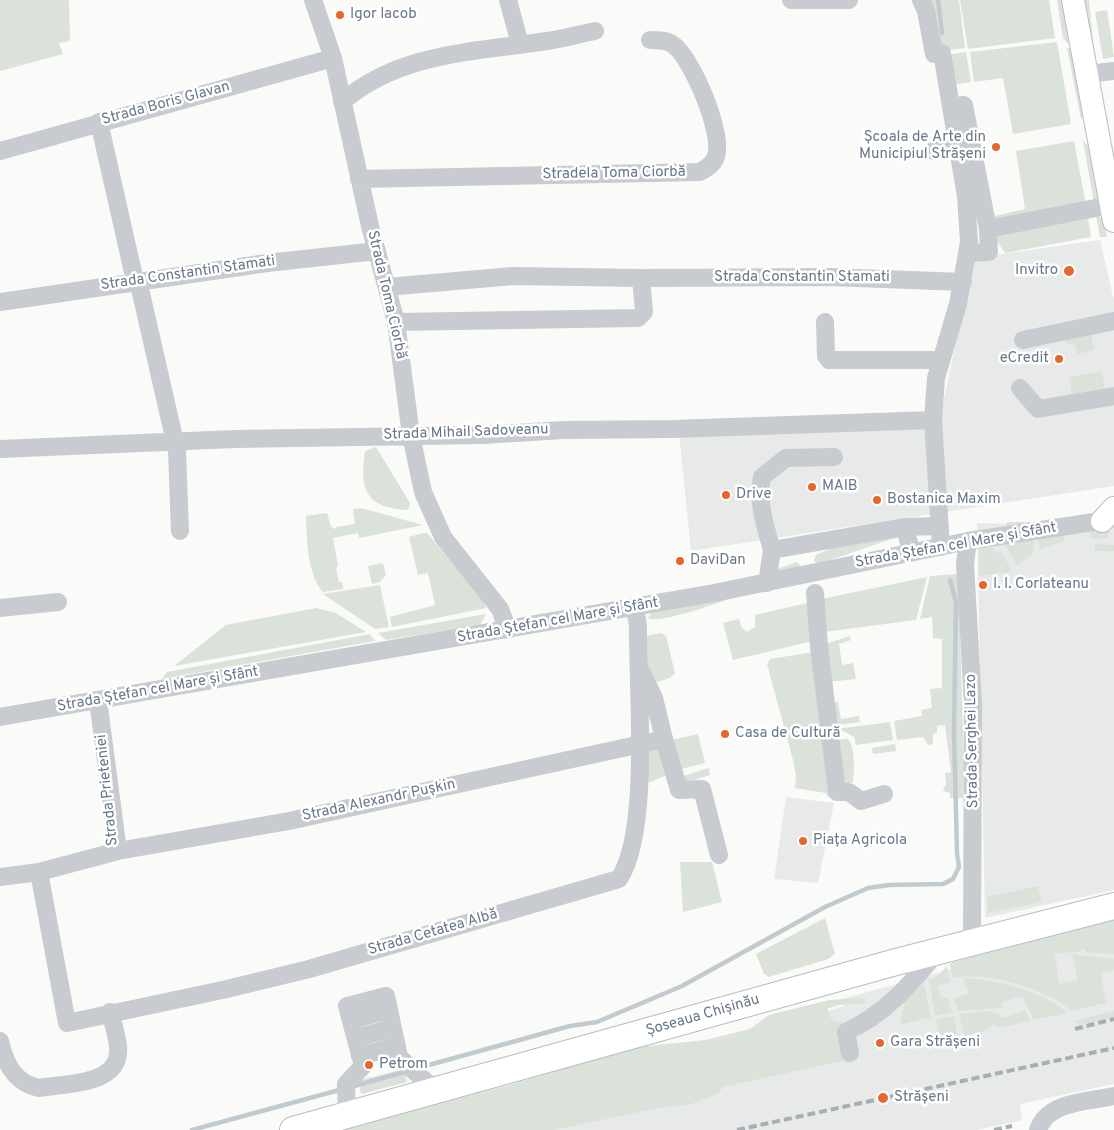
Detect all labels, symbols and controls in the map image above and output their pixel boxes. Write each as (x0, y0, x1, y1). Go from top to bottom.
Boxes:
place label: Igor Iacob (350, 6, 417, 24)
marker: Igor Iacob (334, 9, 346, 21)
street label: Strada Boris Glavan (100, 78, 232, 130)
place label: Școala de Arte din Municipiul Strășeni (859, 129, 986, 164)
marker: Școala de Arte din Municipiul Strășeni (990, 141, 1002, 153)
street label: Stradela Toma Ciorbă (542, 164, 686, 184)
street label: Strada Toma Ciorbă (362, 229, 410, 361)
street label: Strada Constantin Stamati (100, 253, 276, 295)
place label: Invitro (1015, 262, 1058, 280)
marker: Invitro (1062, 264, 1076, 278)
street label: Strada Constantin Stamati (714, 269, 890, 287)
place label: eCredit (1000, 350, 1049, 368)
marker: eCredit (1053, 353, 1065, 365)
street label: Strada Mihail Sadoveanu (383, 421, 549, 445)
place label: MAIB (822, 478, 858, 496)
marker: MAIB (806, 481, 818, 493)
place label: Drive (736, 486, 772, 504)
marker: Drive (720, 489, 732, 501)
place label: Bostanica Maxim (887, 491, 1001, 509)
marker: Bostanica Maxim (871, 494, 883, 506)
street label: Strada Ștefan cel Mare și Sfânt (854, 519, 1058, 573)
place label: DaviDan (690, 552, 746, 570)
marker: DaviDan (674, 555, 686, 567)
place label: I. I. Corlateanu (993, 576, 1089, 594)
marker: I. I. Corlateanu (977, 579, 989, 591)
street label: Strada Ștefan cel Mare și Sfânt (456, 594, 660, 648)
street label: Strada Ștefan cel Mare și Sfânt (56, 663, 260, 717)
street label: Strada Serghei Lazo (963, 674, 983, 808)
place label: Casa de Cultură (735, 725, 840, 743)
marker: Casa de Cultură (719, 728, 731, 740)
street label: Strada Prieteniei (93, 733, 123, 847)
street label: Strada Alexandr Pușkin (301, 776, 457, 826)
place label: Piața Agricola (813, 832, 907, 850)
marker: Piața Agricola (797, 835, 809, 847)
street label: Strada Cetatea Albă (366, 906, 500, 960)
street label: Șoseaua Chișinău (644, 991, 762, 1041)
place label: Gara Strășeni (890, 1034, 980, 1052)
marker: Gara Strășeni (874, 1037, 886, 1049)
place label: Petrom (379, 1056, 428, 1074)
marker: Petrom (363, 1059, 375, 1071)
place label: Strășeni (894, 1089, 949, 1107)
marker: Strășeni (876, 1091, 890, 1105)

